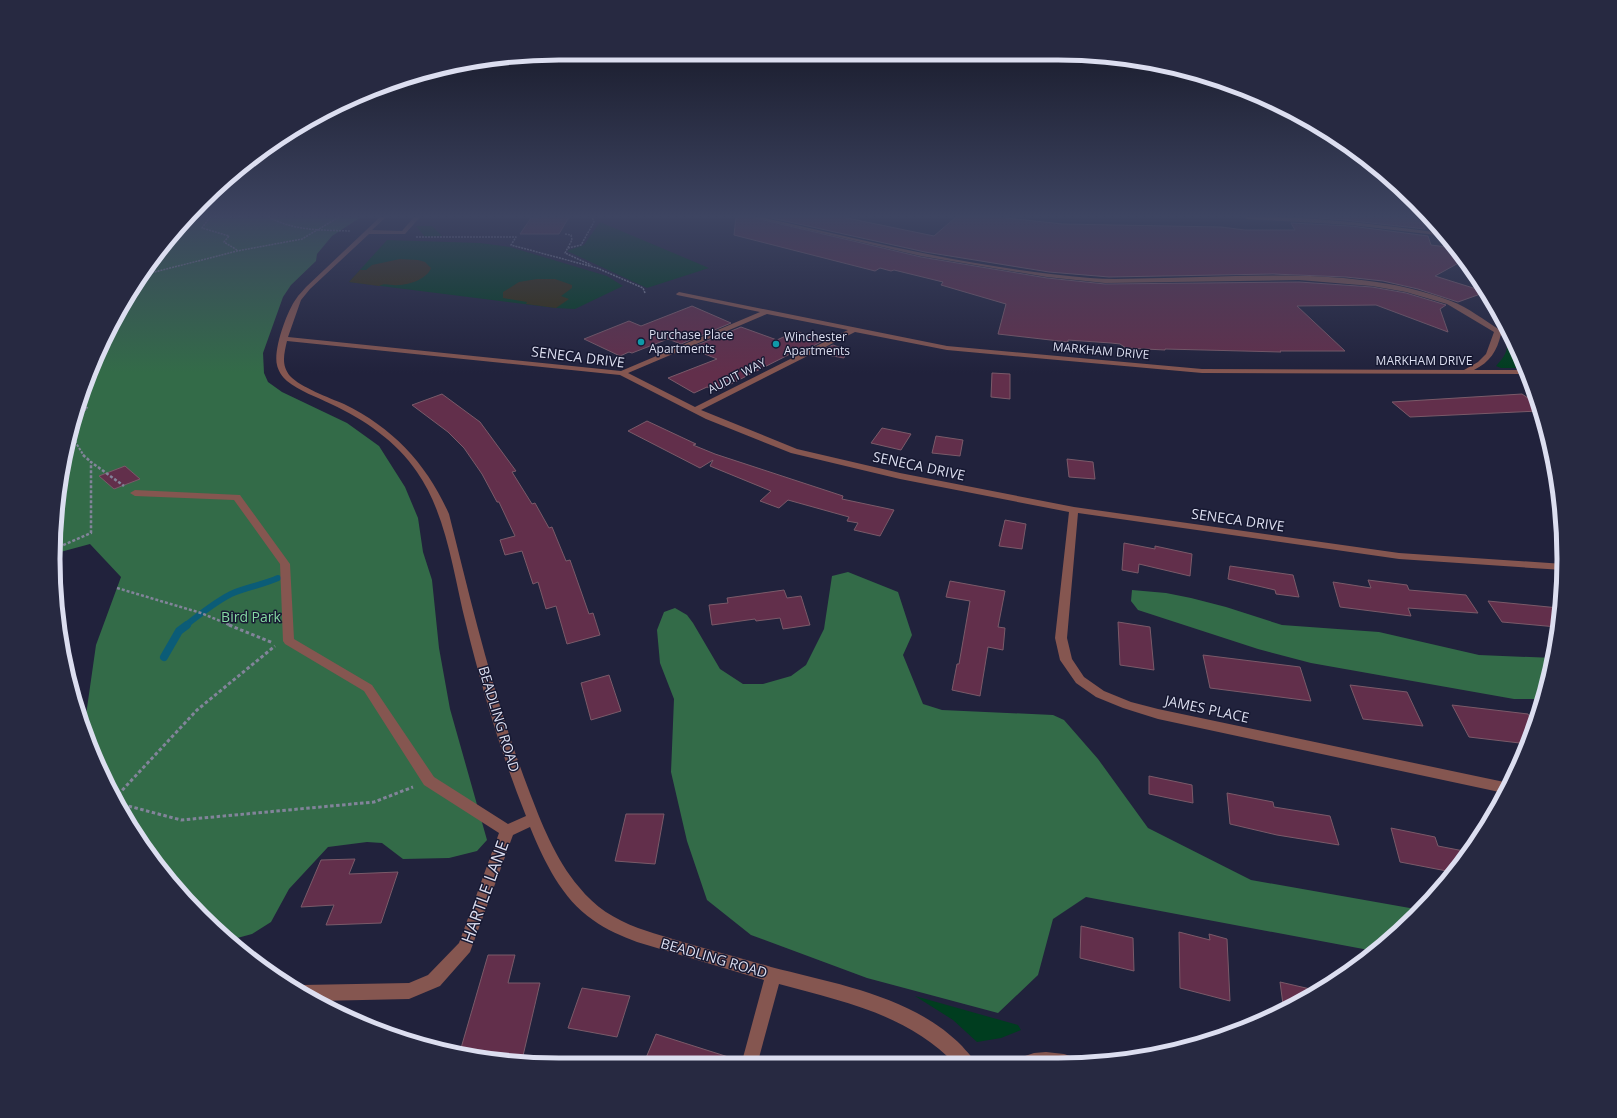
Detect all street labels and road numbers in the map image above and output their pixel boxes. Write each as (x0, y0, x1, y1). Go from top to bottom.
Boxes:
street label: MARKHAM DRIVE (1052, 338, 1150, 363)
street label: SENECA DRIVE (530, 341, 626, 372)
street label: MARKHAM DRIVE (1376, 352, 1472, 369)
street label: AUDIT WAY (705, 353, 769, 398)
street label: SENECA DRIVE (871, 446, 967, 485)
street label: SENECA DRIVE (1190, 504, 1286, 535)
street label: BEADLING ROAD (474, 664, 525, 774)
street label: JAMES PLACE (1161, 690, 1251, 727)
street label: HARTLE LANE (455, 837, 514, 946)
street label: BEADLING ROAD (659, 933, 770, 982)

